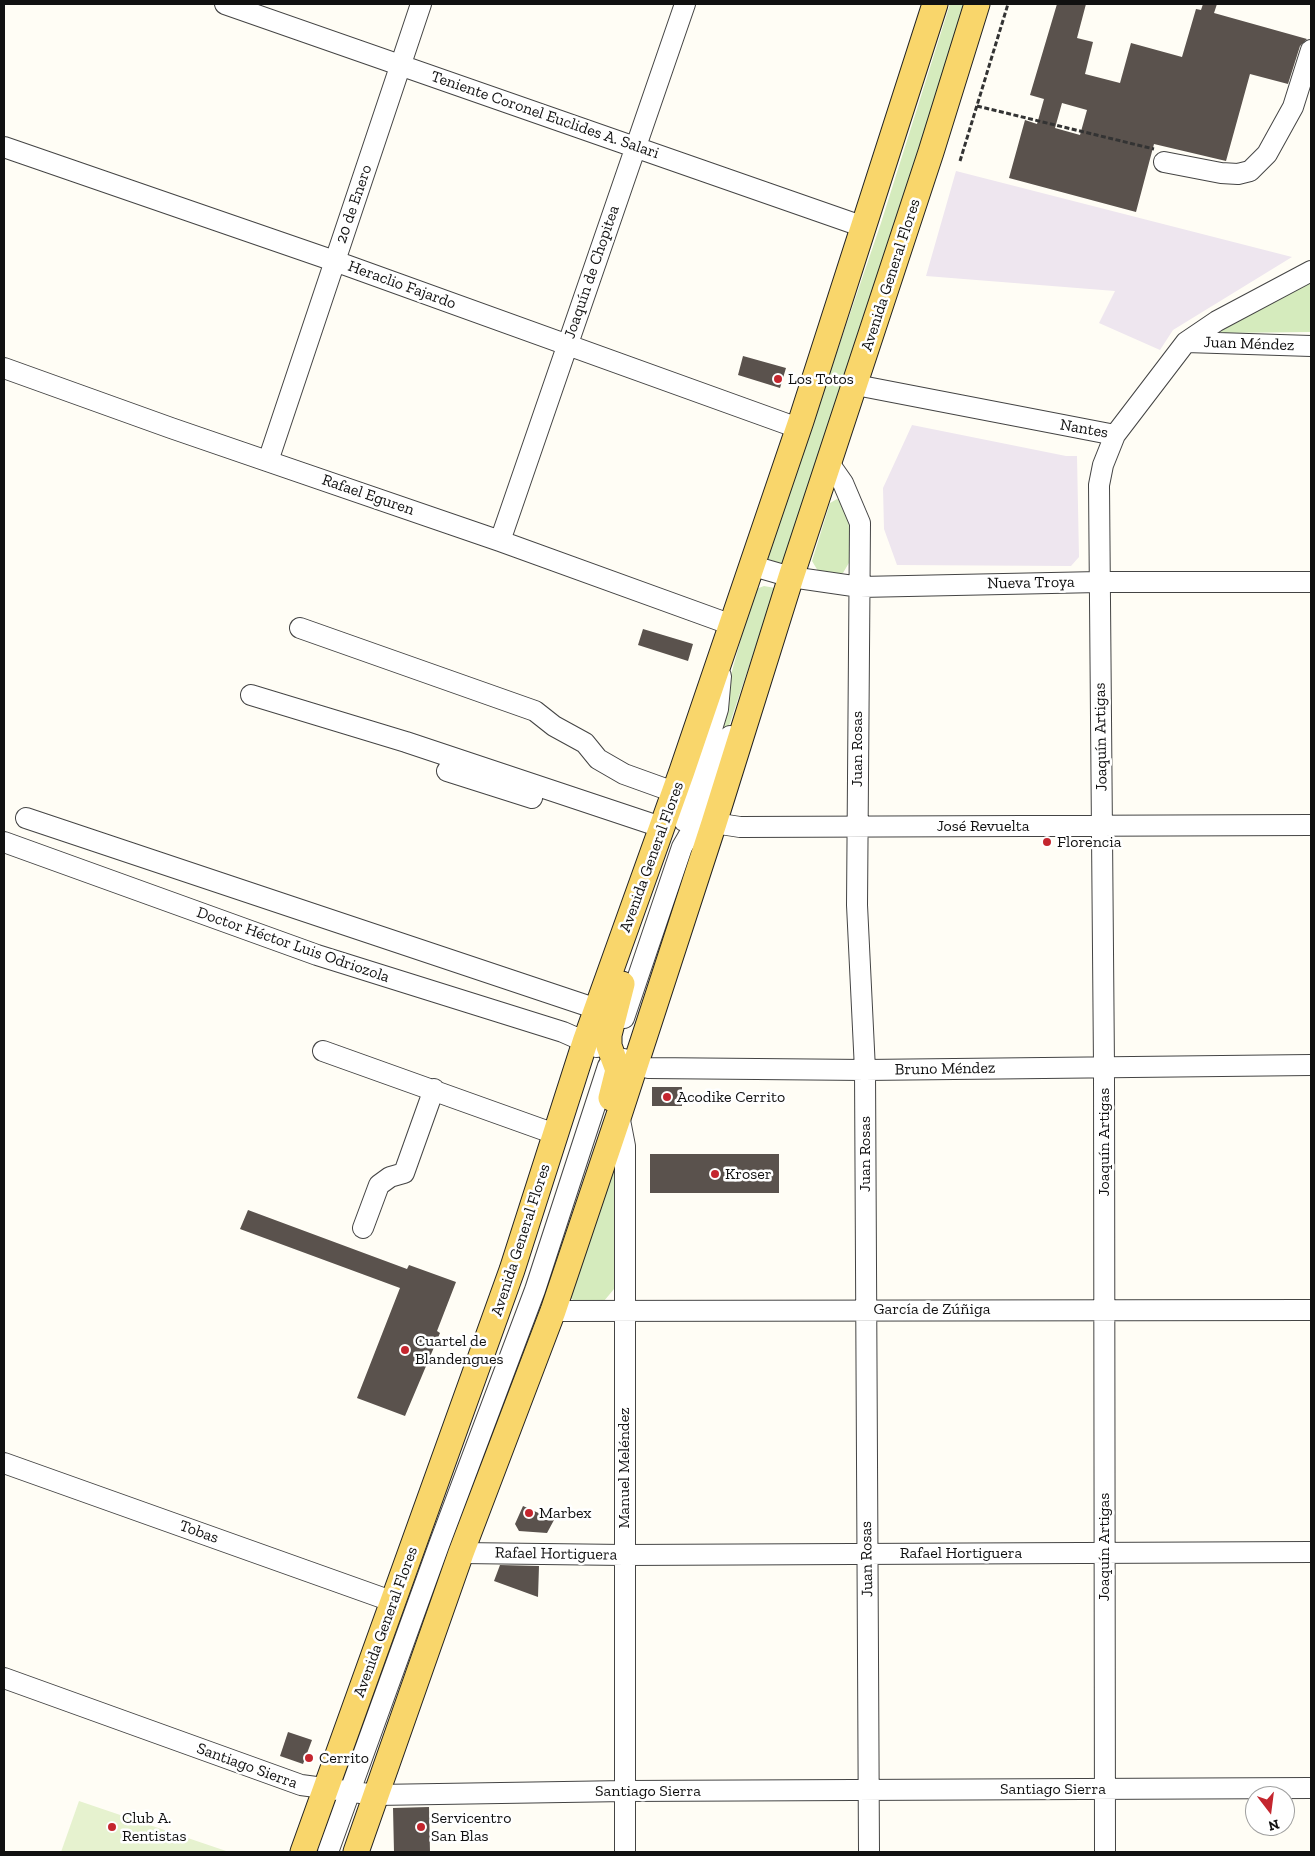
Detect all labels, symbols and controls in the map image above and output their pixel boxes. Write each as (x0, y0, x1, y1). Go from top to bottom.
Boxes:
street label: Teniente Coronel Euclides A. Salari (428, 67, 662, 163)
street label: 20 de Enero (332, 162, 376, 246)
street label: Avenida General Flores (857, 196, 925, 354)
street label: Joaquín de Chopitea (560, 203, 624, 341)
street label: Heraclio Fajardo (345, 257, 459, 313)
street label: Juan Méndez (1203, 333, 1295, 355)
place label: Los Totos (788, 369, 854, 389)
marker: Los Totos (772, 373, 784, 385)
street label: Nantes (1058, 415, 1110, 443)
street label: Rafael Eguren (319, 470, 417, 520)
street label: Nueva Troya (987, 573, 1075, 593)
street label: Joaquín Artigas (1090, 683, 1112, 791)
street label: Juan Rosas (847, 711, 867, 787)
street label: Avenida General Flores (616, 779, 688, 935)
street label: José Revuelta (937, 816, 1029, 836)
place label: Florencia (1057, 832, 1121, 852)
marker: Florencia (1041, 836, 1053, 848)
street label: Doctor Héctor Luis Odriozola (194, 903, 392, 987)
street label: Bruno Méndez (895, 1059, 995, 1079)
place label: Acodike Cerrito (677, 1087, 785, 1107)
street label: Joaquín Artigas (1094, 1088, 1114, 1196)
marker: Acodike Cerrito (661, 1091, 673, 1103)
street label: Juan Rosas (855, 1116, 875, 1192)
street label: Avenida General Flores (487, 1161, 555, 1319)
place label: Kroser (725, 1164, 771, 1184)
marker: Kroser (709, 1168, 721, 1180)
street label: García de Zúñiga (874, 1299, 990, 1319)
place label: Cuartel de Blandengues (415, 1331, 503, 1369)
marker: Cuartel de Blandengues (399, 1344, 411, 1356)
street label: Manuel Meléndez (614, 1407, 634, 1529)
street label: Joaquín Artigas (1094, 1493, 1114, 1601)
place label: Marbex (539, 1503, 592, 1523)
marker: Marbex (523, 1507, 535, 1519)
street label: Tobas (177, 1516, 221, 1548)
street label: Juan Rosas (857, 1521, 877, 1597)
street label: Rafael Hortiguera (495, 1543, 617, 1565)
street label: Rafael Hortiguera (900, 1543, 1022, 1563)
street label: Avenida General Flores (350, 1544, 422, 1700)
street label: Santiago Sierra (194, 1739, 300, 1793)
place label: Cerrito (319, 1748, 369, 1768)
marker: Cerrito (303, 1752, 315, 1764)
street label: Santiago Sierra (1000, 1779, 1106, 1799)
street label: Santiago Sierra (595, 1781, 701, 1801)
north arrow (1245, 1786, 1295, 1836)
place label: Club A. Rentistas (122, 1808, 186, 1846)
place label: Servicentro San Blas (431, 1808, 511, 1846)
text: N (1266, 1815, 1281, 1835)
marker: Club A. Rentistas (106, 1821, 118, 1833)
marker: Servicentro San Blas (415, 1821, 427, 1833)

